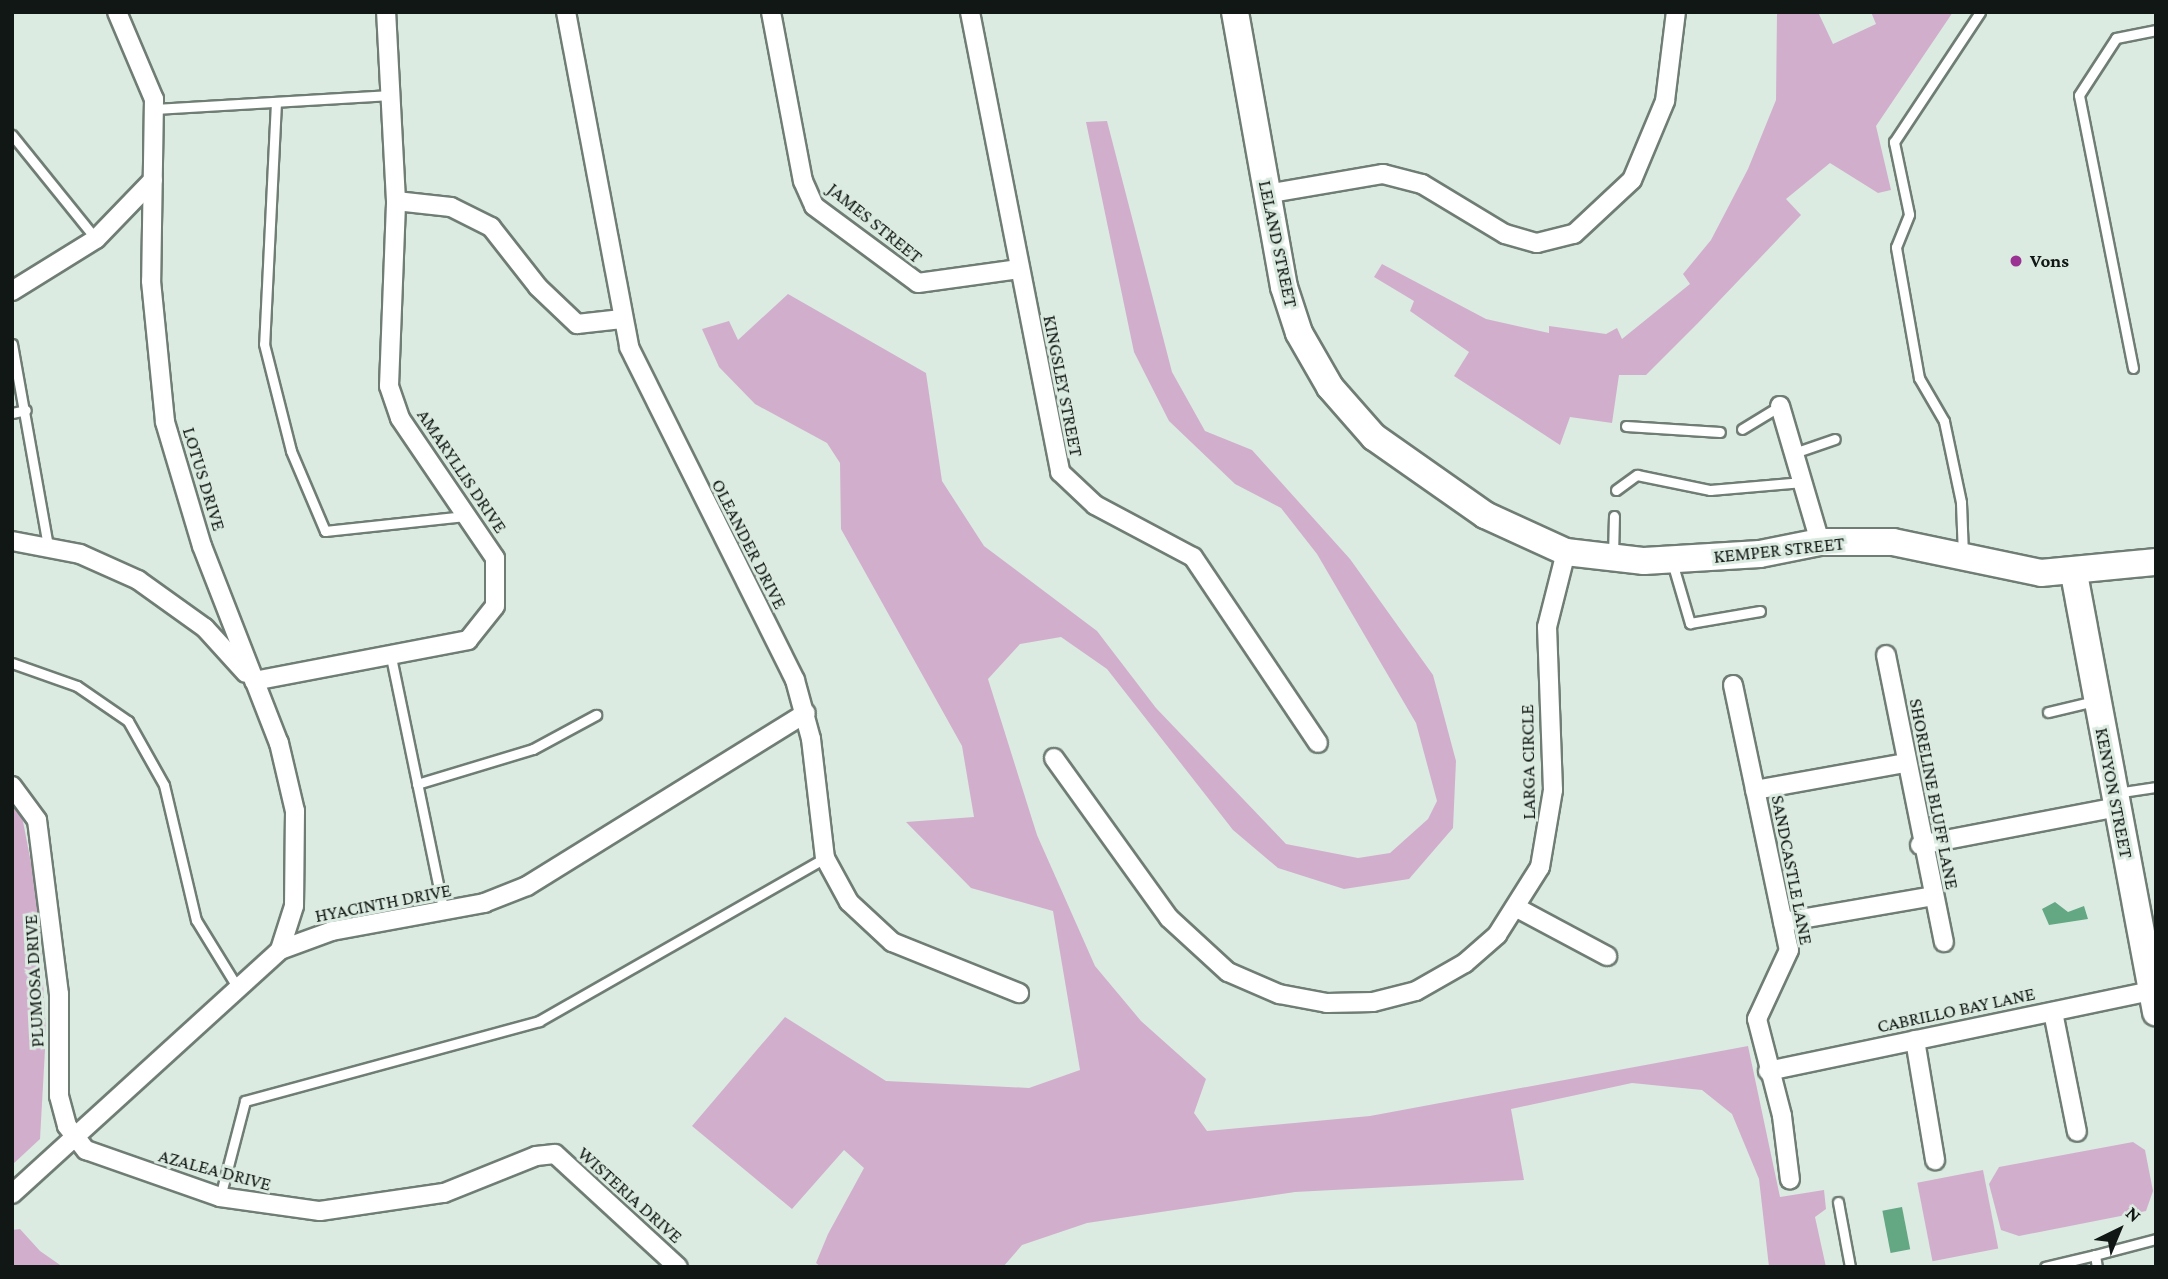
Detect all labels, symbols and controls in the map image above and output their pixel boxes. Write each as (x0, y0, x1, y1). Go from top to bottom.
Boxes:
street label: JAMES STREET (823, 178, 927, 268)
street label: LELAND STREET (1253, 178, 1303, 310)
place label: Vons (2030, 250, 2069, 272)
marker: Vons (2008, 253, 2024, 269)
street label: KINGSLEY STREET (1038, 313, 1088, 459)
street label: AMARYLLIS DRIVE (412, 405, 512, 537)
street label: LOTUS DRIVE (177, 424, 231, 534)
street label: OLEANDER DRIVE (706, 475, 792, 613)
street label: KEMPER STREET (1712, 532, 1846, 568)
street label: SHORELINE BLUFF LANE (1904, 697, 1964, 891)
street label: LARGA CIRCLE (1516, 704, 1540, 820)
street label: KENYON STREET (2090, 726, 2138, 860)
street label: SANDCASTLE LANE (1766, 793, 1818, 947)
street label: HYACINTH DRIVE (313, 879, 453, 927)
street label: PLUMOSA DRIVE (19, 914, 49, 1048)
street label: CABRILLO BAY LANE (1875, 982, 2037, 1038)
street label: WISTERIA DRIVE (573, 1142, 687, 1248)
street label: AZALEA DRIVE (156, 1144, 274, 1196)
north arrow (2084, 1195, 2154, 1265)
text: N (2122, 1202, 2146, 1226)

